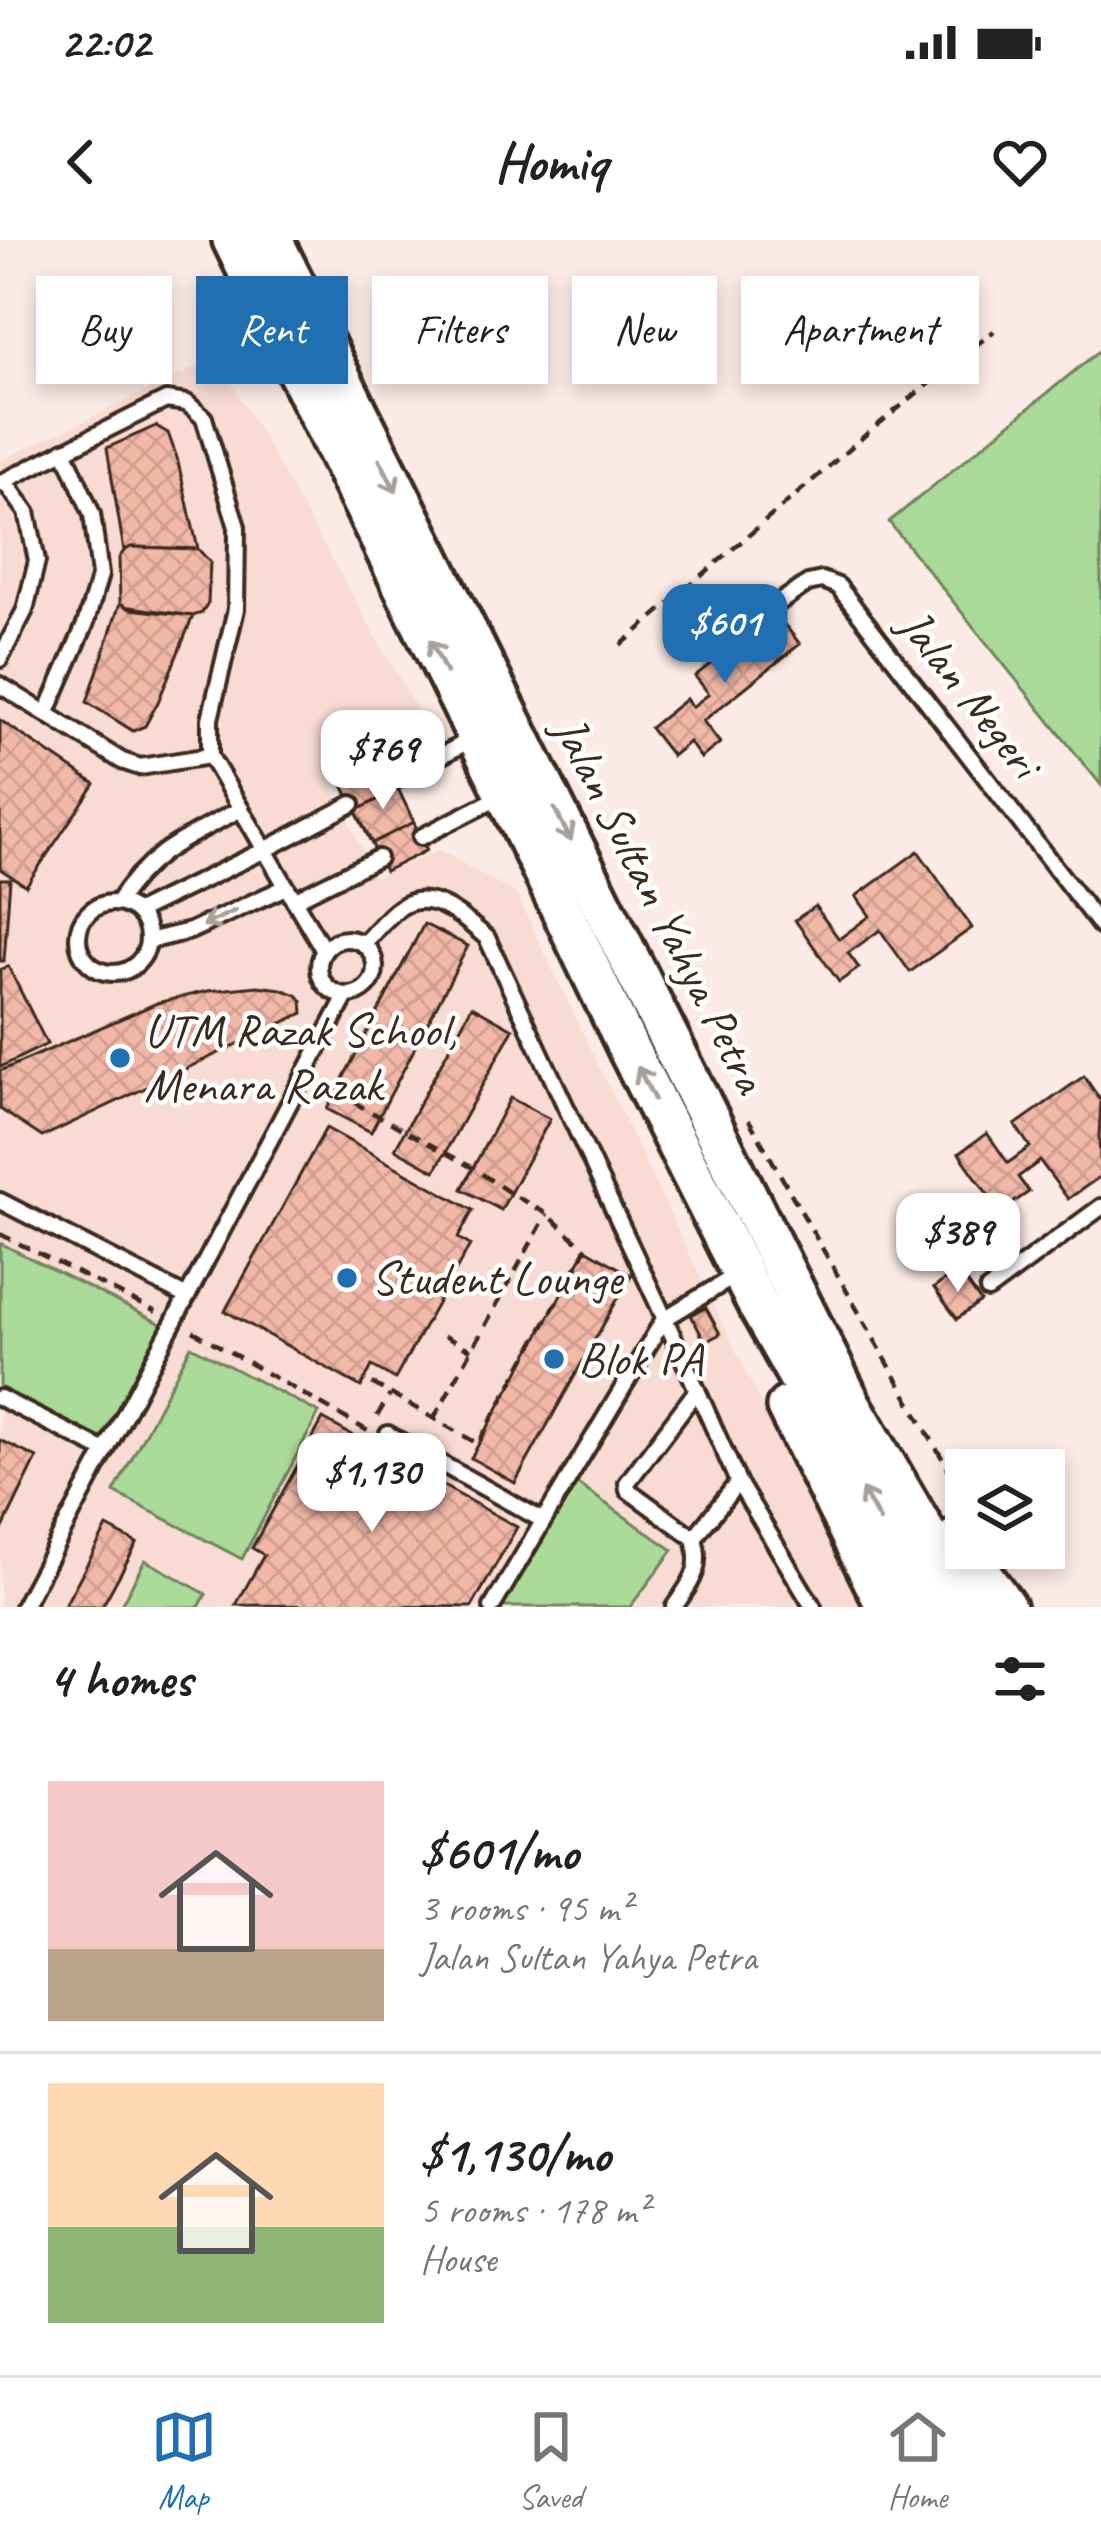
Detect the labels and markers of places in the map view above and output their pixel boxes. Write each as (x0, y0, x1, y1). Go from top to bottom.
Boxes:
pin: $601 (654, 584, 796, 686)
pin: $769 (312, 710, 454, 812)
place label: UTM Razak School, Menara Razak (144, 1000, 457, 1115)
marker: UTM Razak School, Menara Razak (107, 1045, 133, 1071)
pin: $389 (887, 1193, 1029, 1295)
place label: Student Lounge (371, 1248, 625, 1308)
marker: Student Lounge (334, 1265, 360, 1291)
place label: Blok PA (578, 1329, 704, 1389)
marker: Blok PA (541, 1346, 567, 1372)
pin: $1,130 (274, 1433, 470, 1535)

